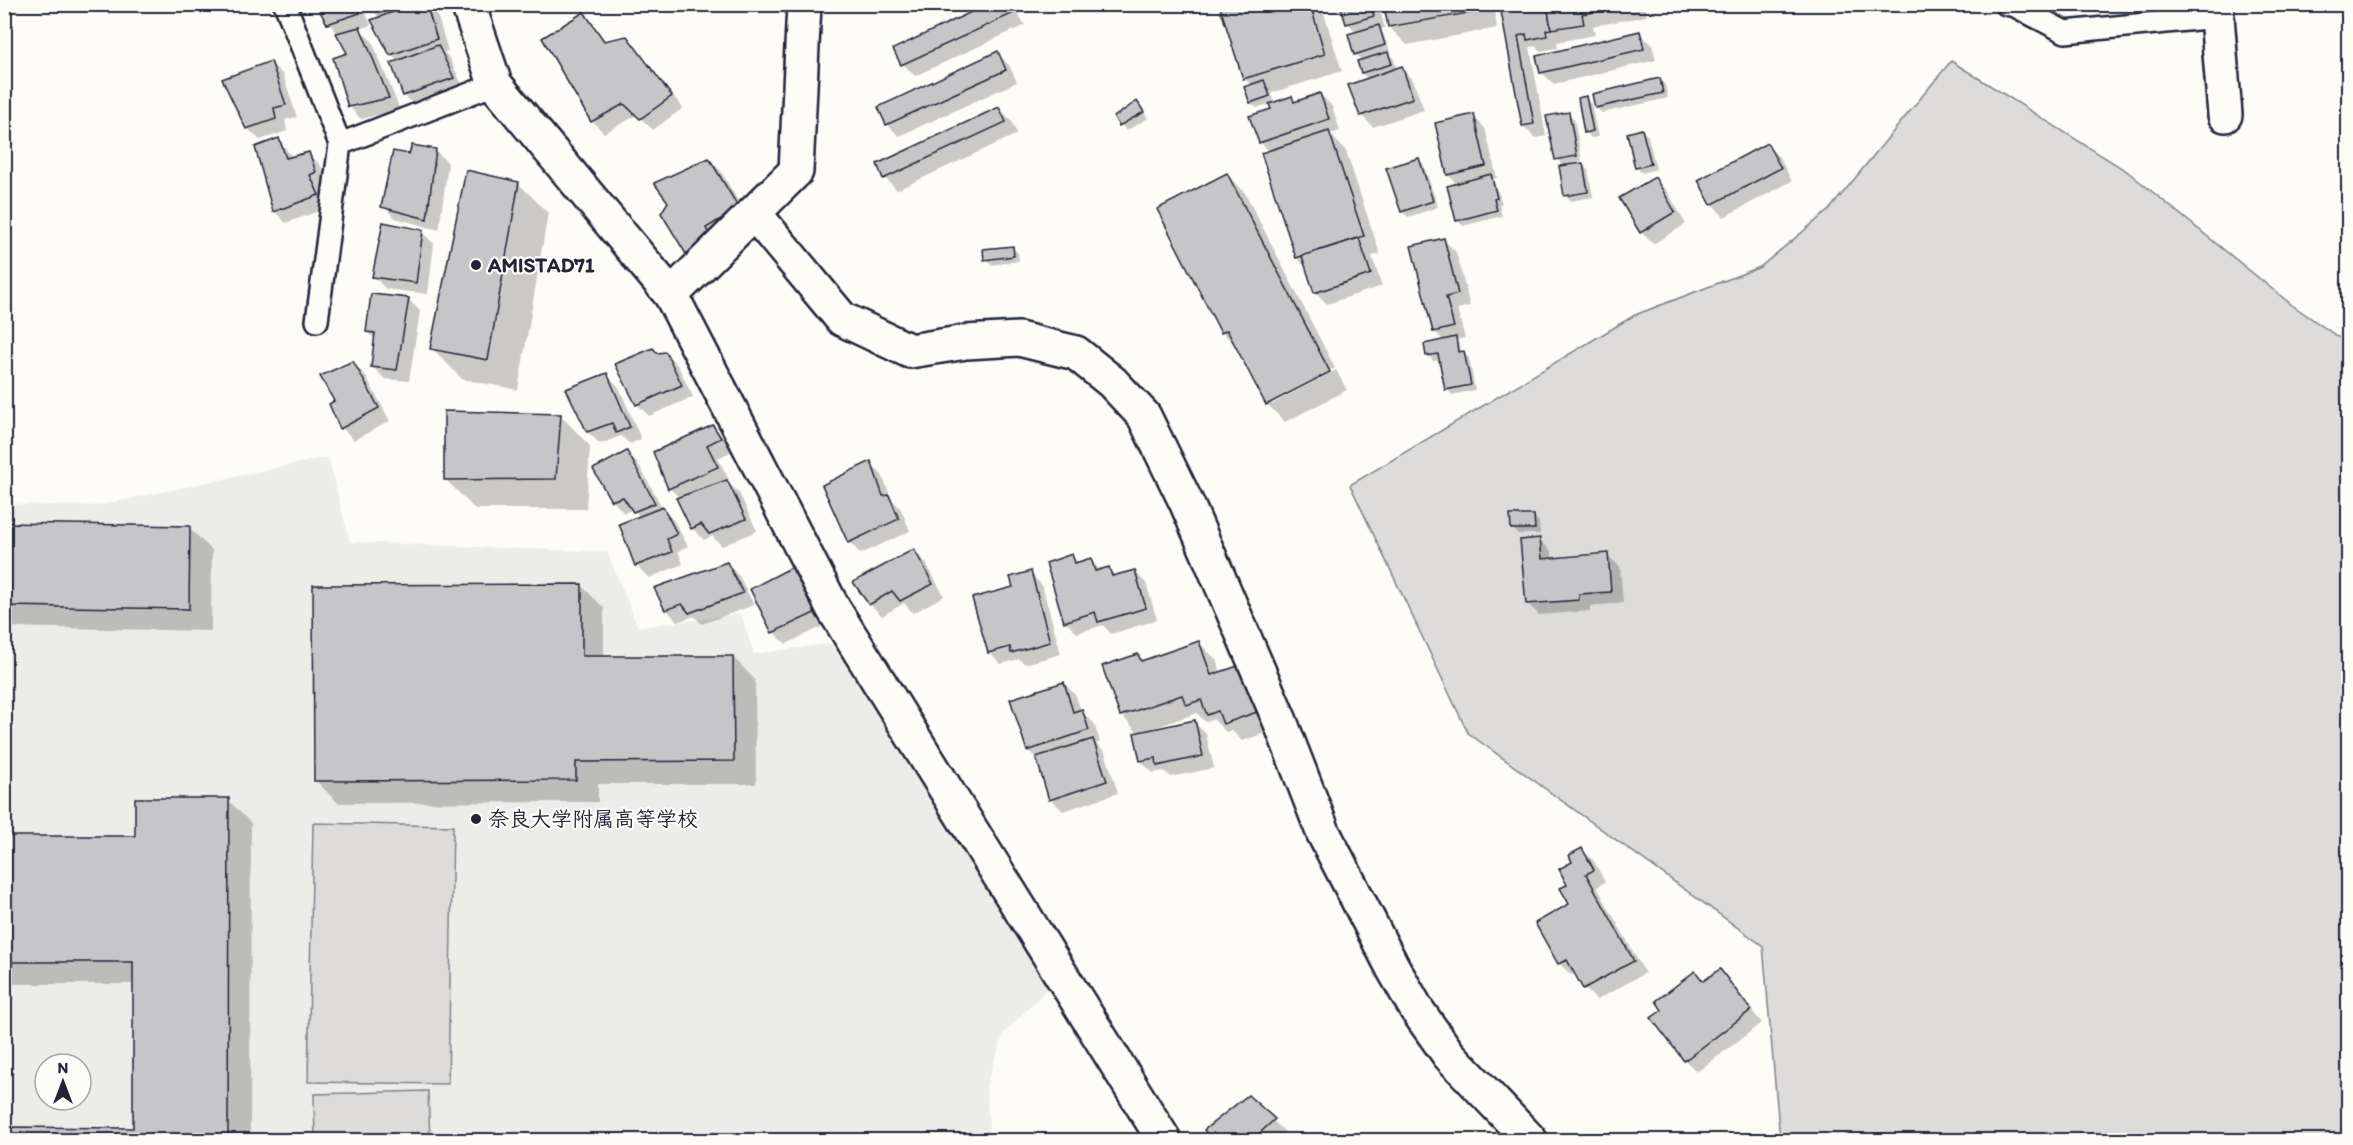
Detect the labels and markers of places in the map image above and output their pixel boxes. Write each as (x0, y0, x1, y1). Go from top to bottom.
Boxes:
place label: AMISTAD71 (487, 252, 595, 277)
marker: AMISTAD71 (469, 258, 483, 272)
place label: 奈良大学附属高等学校 (488, 806, 698, 831)
marker: 奈良大学附属高等学校 (469, 812, 483, 826)

